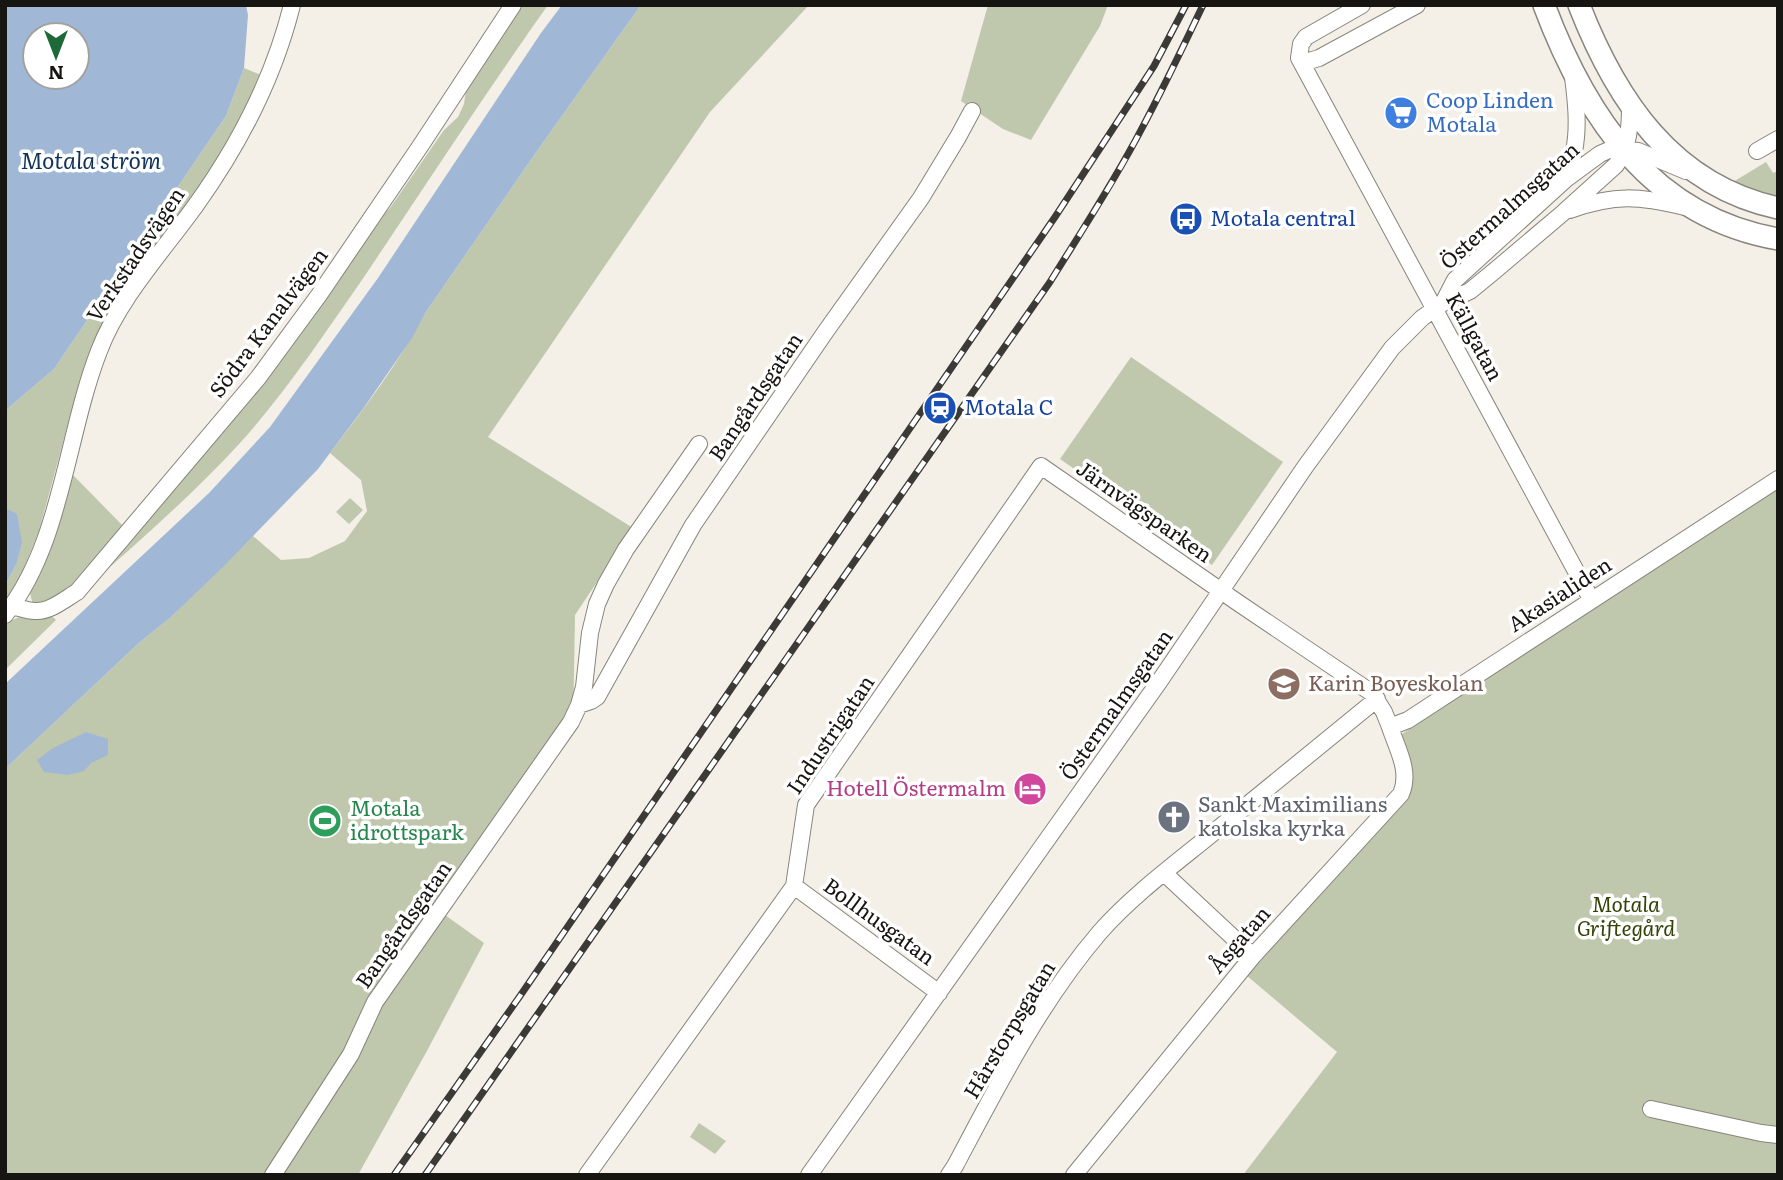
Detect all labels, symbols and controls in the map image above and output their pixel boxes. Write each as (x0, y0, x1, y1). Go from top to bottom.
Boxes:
north arrow (21, 21, 91, 91)
text: N (48, 60, 64, 88)
place label: Coop Linden Motala (1426, 83, 1554, 138)
supermarket icon: Coop Linden Motala (1382, 94, 1420, 132)
street label: Östermalmsgatan (1432, 133, 1585, 275)
water label: Motala ström (21, 142, 161, 176)
street label: Verkstadsvägen (77, 180, 191, 327)
bus stop icon: Motala central (1167, 200, 1205, 238)
place label: Motala central (1210, 201, 1355, 232)
street label: Södra Kanalvägen (200, 240, 334, 403)
street label: Källgatan (1440, 286, 1513, 386)
street label: Bangårdsgatan (699, 325, 808, 466)
station icon: Motala C (921, 389, 959, 427)
place label: Motala C (964, 390, 1053, 421)
street label: Järnvägsparken (1071, 451, 1220, 569)
street label: Akasialiden (1501, 548, 1617, 638)
street label: Östermalmsgatan (1051, 622, 1179, 785)
school or university icon: Karin Boyeskolan (1265, 665, 1303, 703)
place label: Karin Boyeskolan (1308, 666, 1484, 697)
street label: Industrigatan (778, 668, 880, 799)
hotel icon: Hotell Östermalm (1011, 770, 1049, 808)
place label: Hotell Östermalm (826, 771, 1006, 802)
place label: Sankt Maximilians katolska kyrka (1198, 787, 1387, 842)
place label: Motala idrottspark (350, 791, 464, 846)
church icon: Sankt Maximilians katolska kyrka (1155, 798, 1193, 836)
sports icon: Motala idrottspark (306, 802, 344, 840)
street label: Bangårdsgatan (347, 854, 457, 994)
street label: Bollhusgatan (818, 869, 943, 971)
park label: Motala Griftegård (1577, 887, 1675, 942)
street label: Åsgatan (1200, 898, 1276, 979)
street label: Hårstorpsgatan (954, 954, 1061, 1104)

